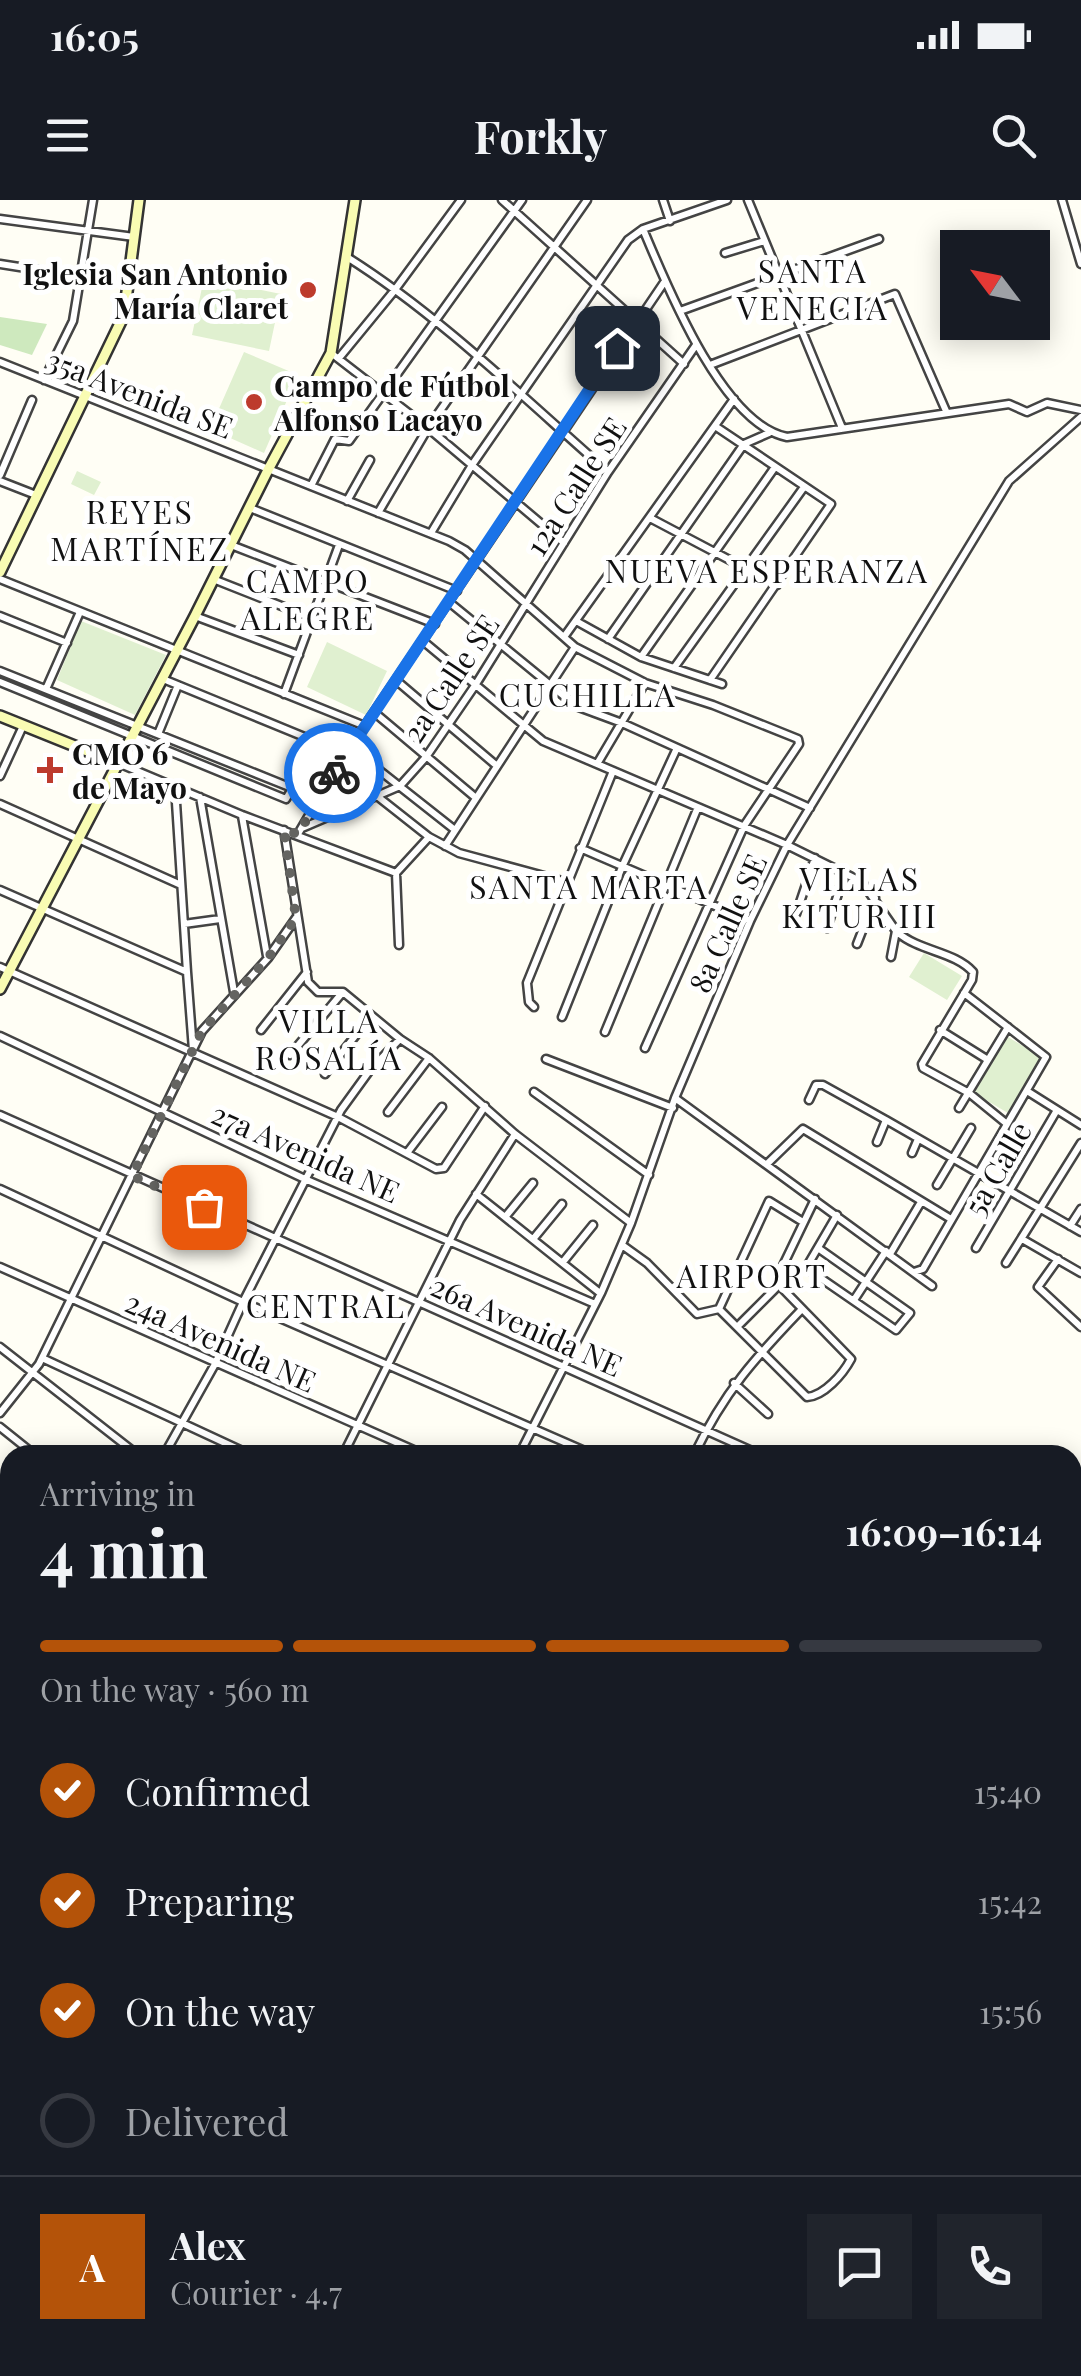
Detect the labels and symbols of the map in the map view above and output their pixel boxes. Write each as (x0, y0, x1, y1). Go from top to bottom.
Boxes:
north arrow (940, 230, 1050, 340)
district label: SANTA VENECIA (736, 248, 889, 328)
place label: Iglesia San Antonio María Claret (23, 253, 288, 327)
marker: Iglesia San Antonio María Claret (297, 279, 319, 301)
pin (575, 306, 660, 391)
street label: 35a Avenida SE (41, 339, 239, 447)
place label: Campo de Fútbol Alfonso Lacayo (273, 365, 510, 439)
marker: Campo de Fútbol Alfonso Lacayo (243, 391, 265, 413)
street label: 12a Calle SE (515, 409, 635, 563)
district label: REYES MARTÍNEZ (50, 489, 230, 569)
district label: NUEVA ESPERANZA (605, 548, 929, 591)
district label: CAMPO ALEGRE (239, 558, 376, 638)
street label: 2a Calle SE (393, 606, 507, 750)
district label: CUCHILLA (499, 672, 677, 715)
courier (284, 723, 384, 823)
place label: CMO 6 de Mayo (72, 733, 187, 807)
marker: CMO 6 de Mayo (37, 757, 63, 783)
street label: 8a Calle SE (679, 848, 775, 998)
district label: VILLAS KITUR III (782, 856, 938, 936)
district label: SANTA MARTA (469, 864, 709, 907)
district label: VILLA ROSALÍA (255, 998, 403, 1078)
street label: 27a Avenida NE (206, 1093, 406, 1211)
street label: 5a Calle (954, 1114, 1040, 1222)
pin (162, 1165, 247, 1250)
district label: AIRPORT (675, 1253, 828, 1296)
street label: 26a Avenida NE (425, 1265, 629, 1385)
street label: 24a Avenida NE (120, 1281, 322, 1401)
district label: CENTRAL (246, 1283, 406, 1326)

